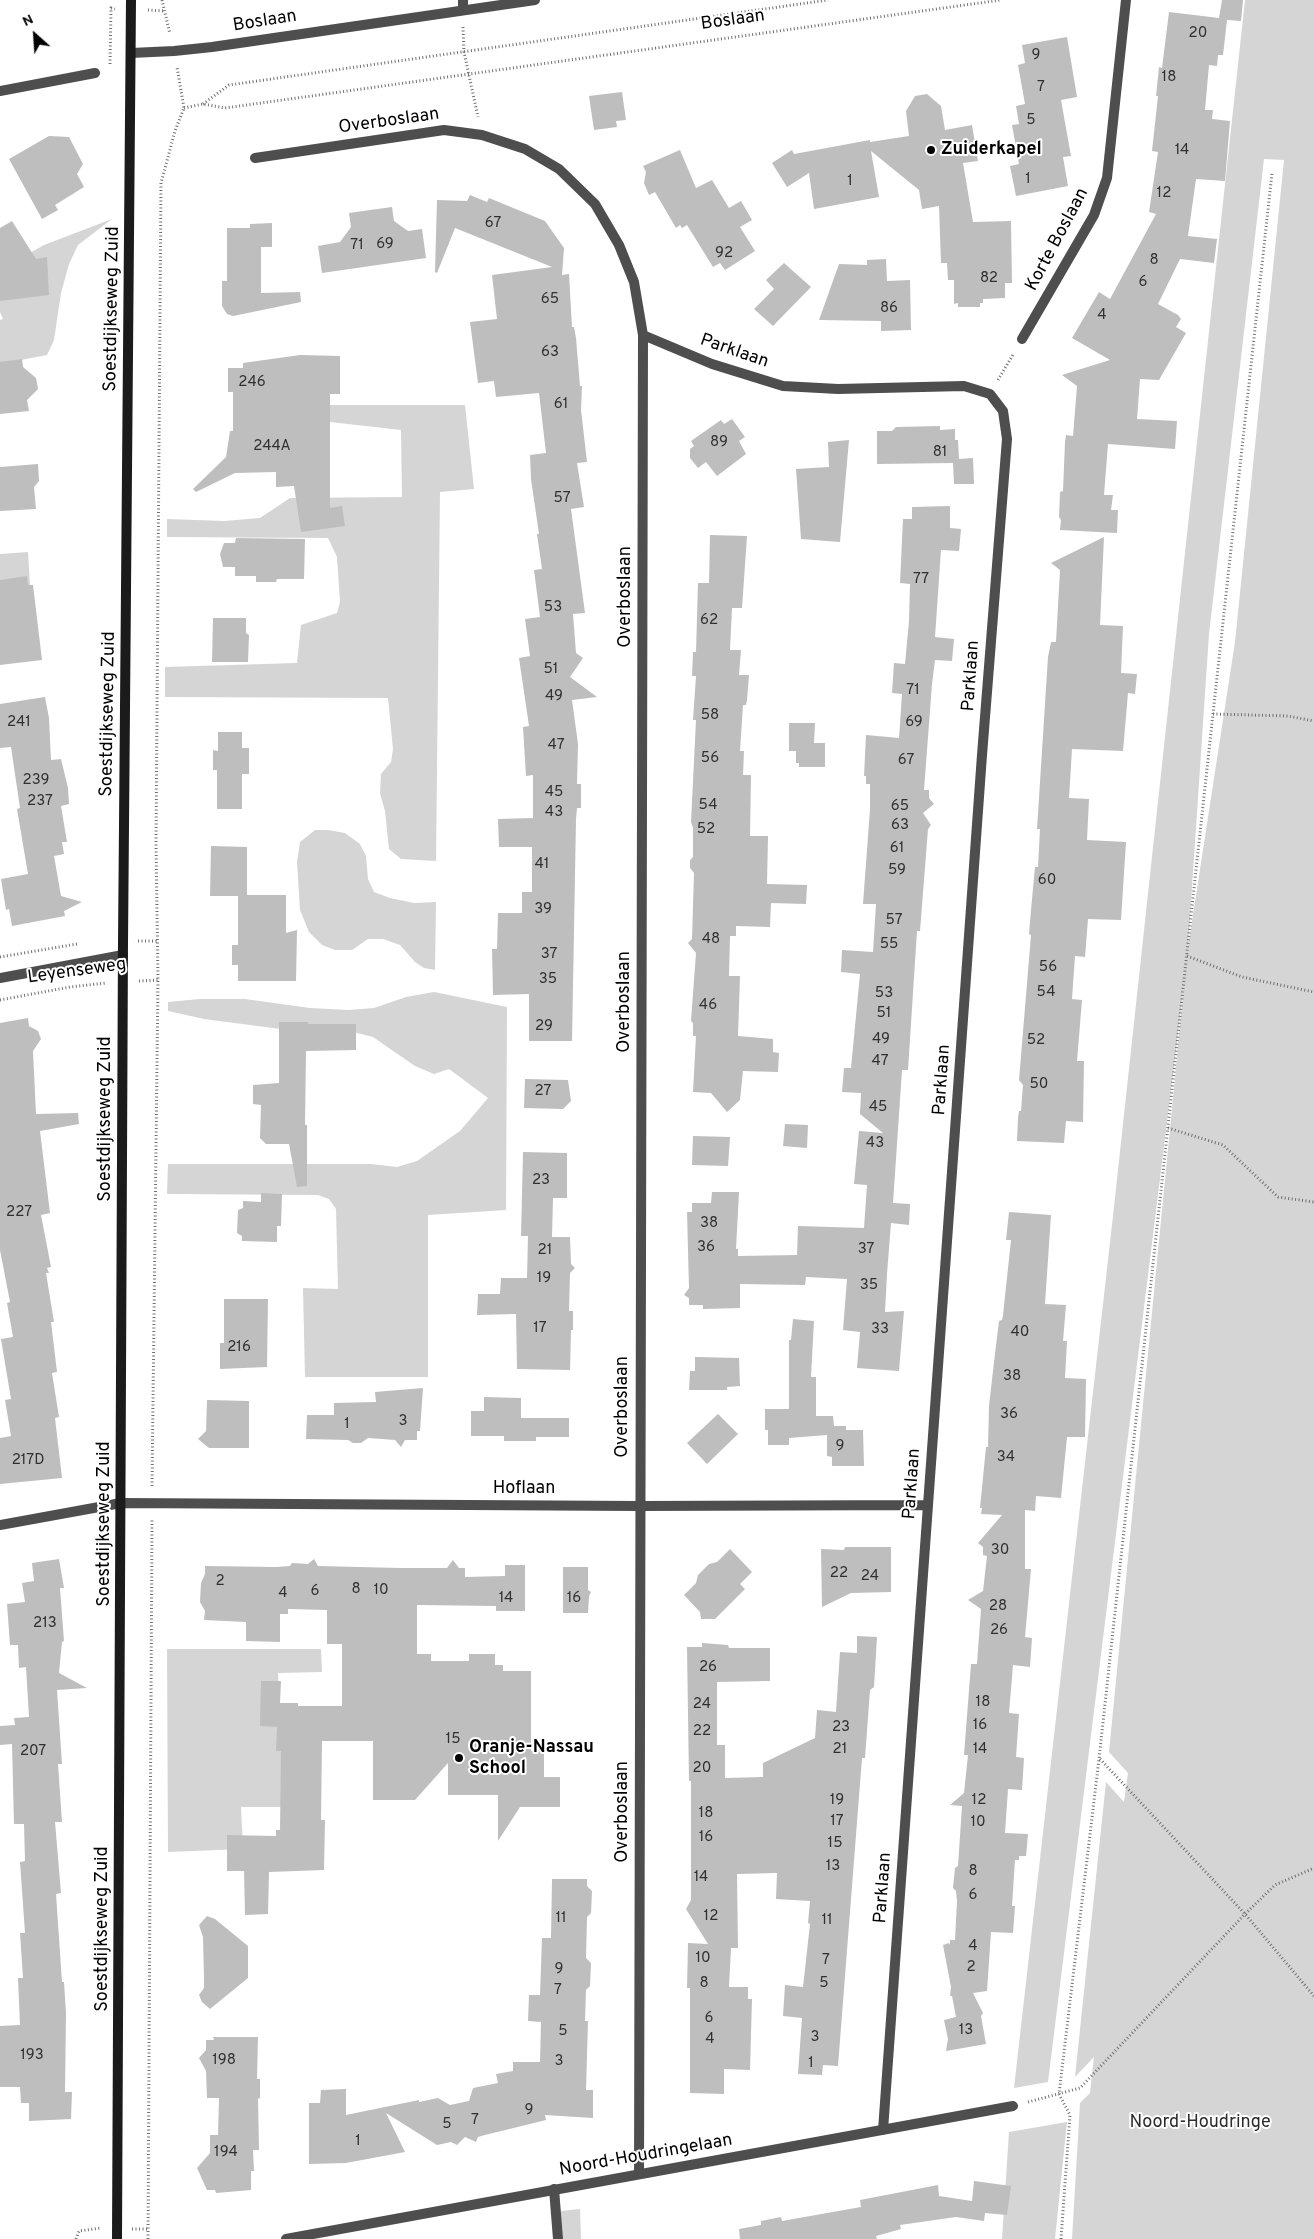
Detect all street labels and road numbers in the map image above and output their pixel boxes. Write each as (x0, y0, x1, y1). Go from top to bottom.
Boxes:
street label: Boslaan (232, 6, 298, 38)
street label: Boslaan (700, 6, 766, 36)
street label: Overboslaan (337, 104, 441, 140)
street label: Korte Boslaan (1022, 185, 1094, 295)
street label: Soestdijkseweg Zuid (101, 226, 125, 392)
street label: Parklaan (697, 330, 771, 374)
street label: Overboslaan (615, 546, 637, 648)
street label: Soestdijkseweg Zuid (97, 631, 121, 797)
street label: Parklaan (959, 640, 985, 712)
street label: Overboslaan (614, 951, 636, 1053)
street label: Leyenseweg (26, 954, 128, 990)
street label: Soestdijkseweg Zuid (95, 1036, 117, 1202)
street label: Parklaan (930, 1044, 956, 1116)
street label: Overboslaan (612, 1356, 634, 1458)
street label: Soestdijkseweg Zuid (94, 1441, 116, 1607)
street label: Parklaan (900, 1448, 926, 1520)
street label: Hoflaan (493, 1478, 555, 1500)
street label: Overboslaan (612, 1761, 634, 1863)
street label: Soestdijkseweg Zuid (92, 1846, 114, 2012)
street label: Parklaan (871, 1852, 897, 1924)
street label: Noord-Houdringelaan (558, 2130, 734, 2182)

